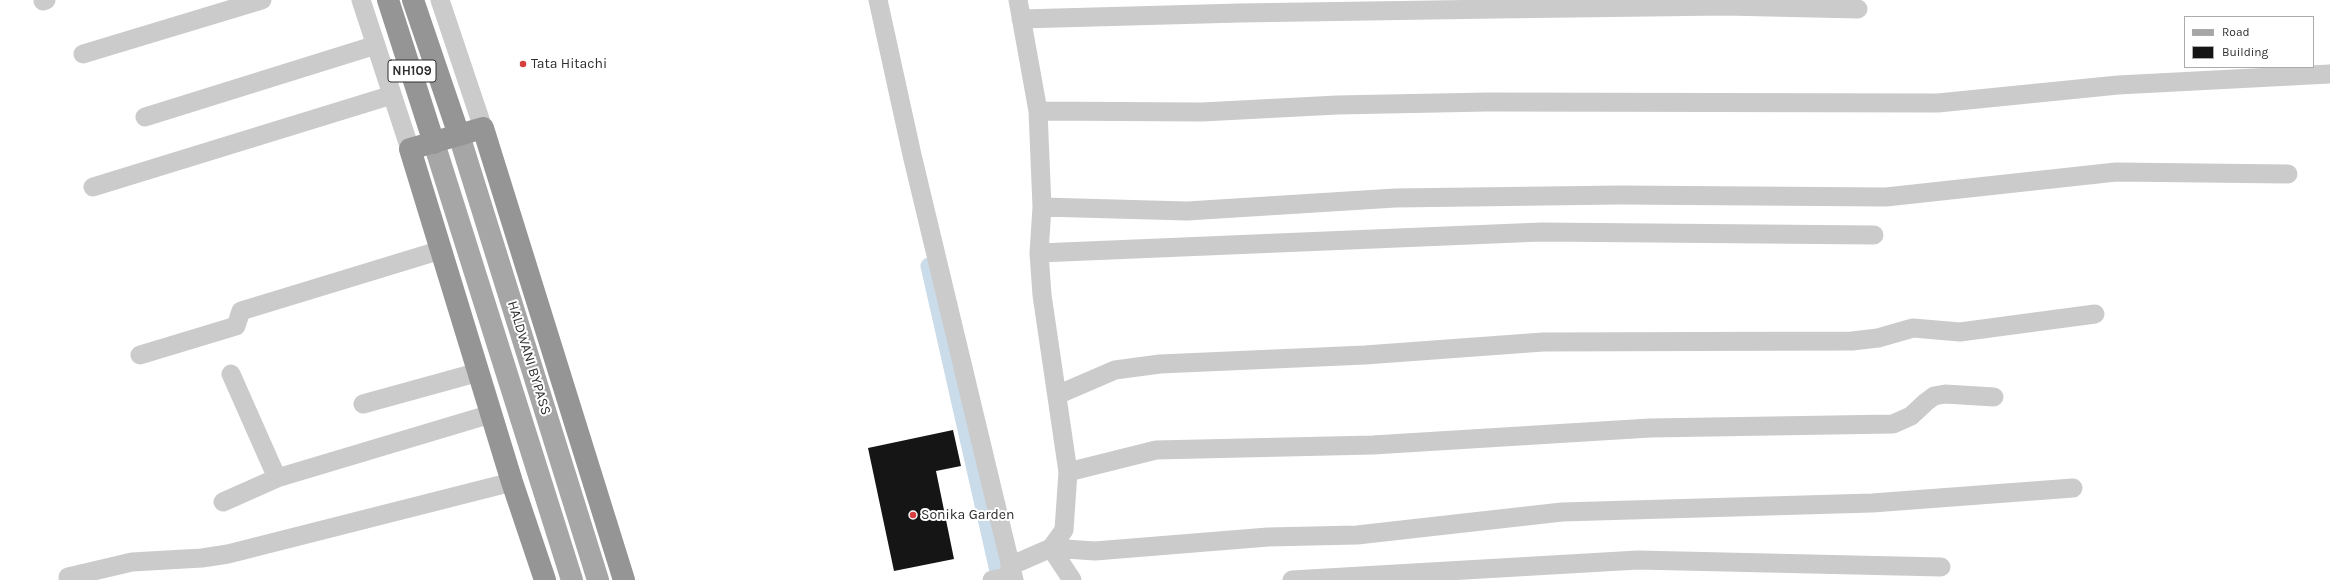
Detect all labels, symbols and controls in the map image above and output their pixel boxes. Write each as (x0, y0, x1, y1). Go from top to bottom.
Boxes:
legend (2184, 16, 2314, 68)
text: Road (2222, 25, 2250, 39)
text: Building (2222, 45, 2268, 59)
place label: Tata Hitachi (531, 56, 607, 72)
marker: Tata Hitachi (518, 59, 528, 69)
road number: NH109 (388, 60, 436, 82)
street label: HALDWANI BYPASS (504, 299, 554, 417)
place label: Sonika Garden (921, 507, 1014, 523)
marker: Sonika Garden (908, 510, 918, 520)

